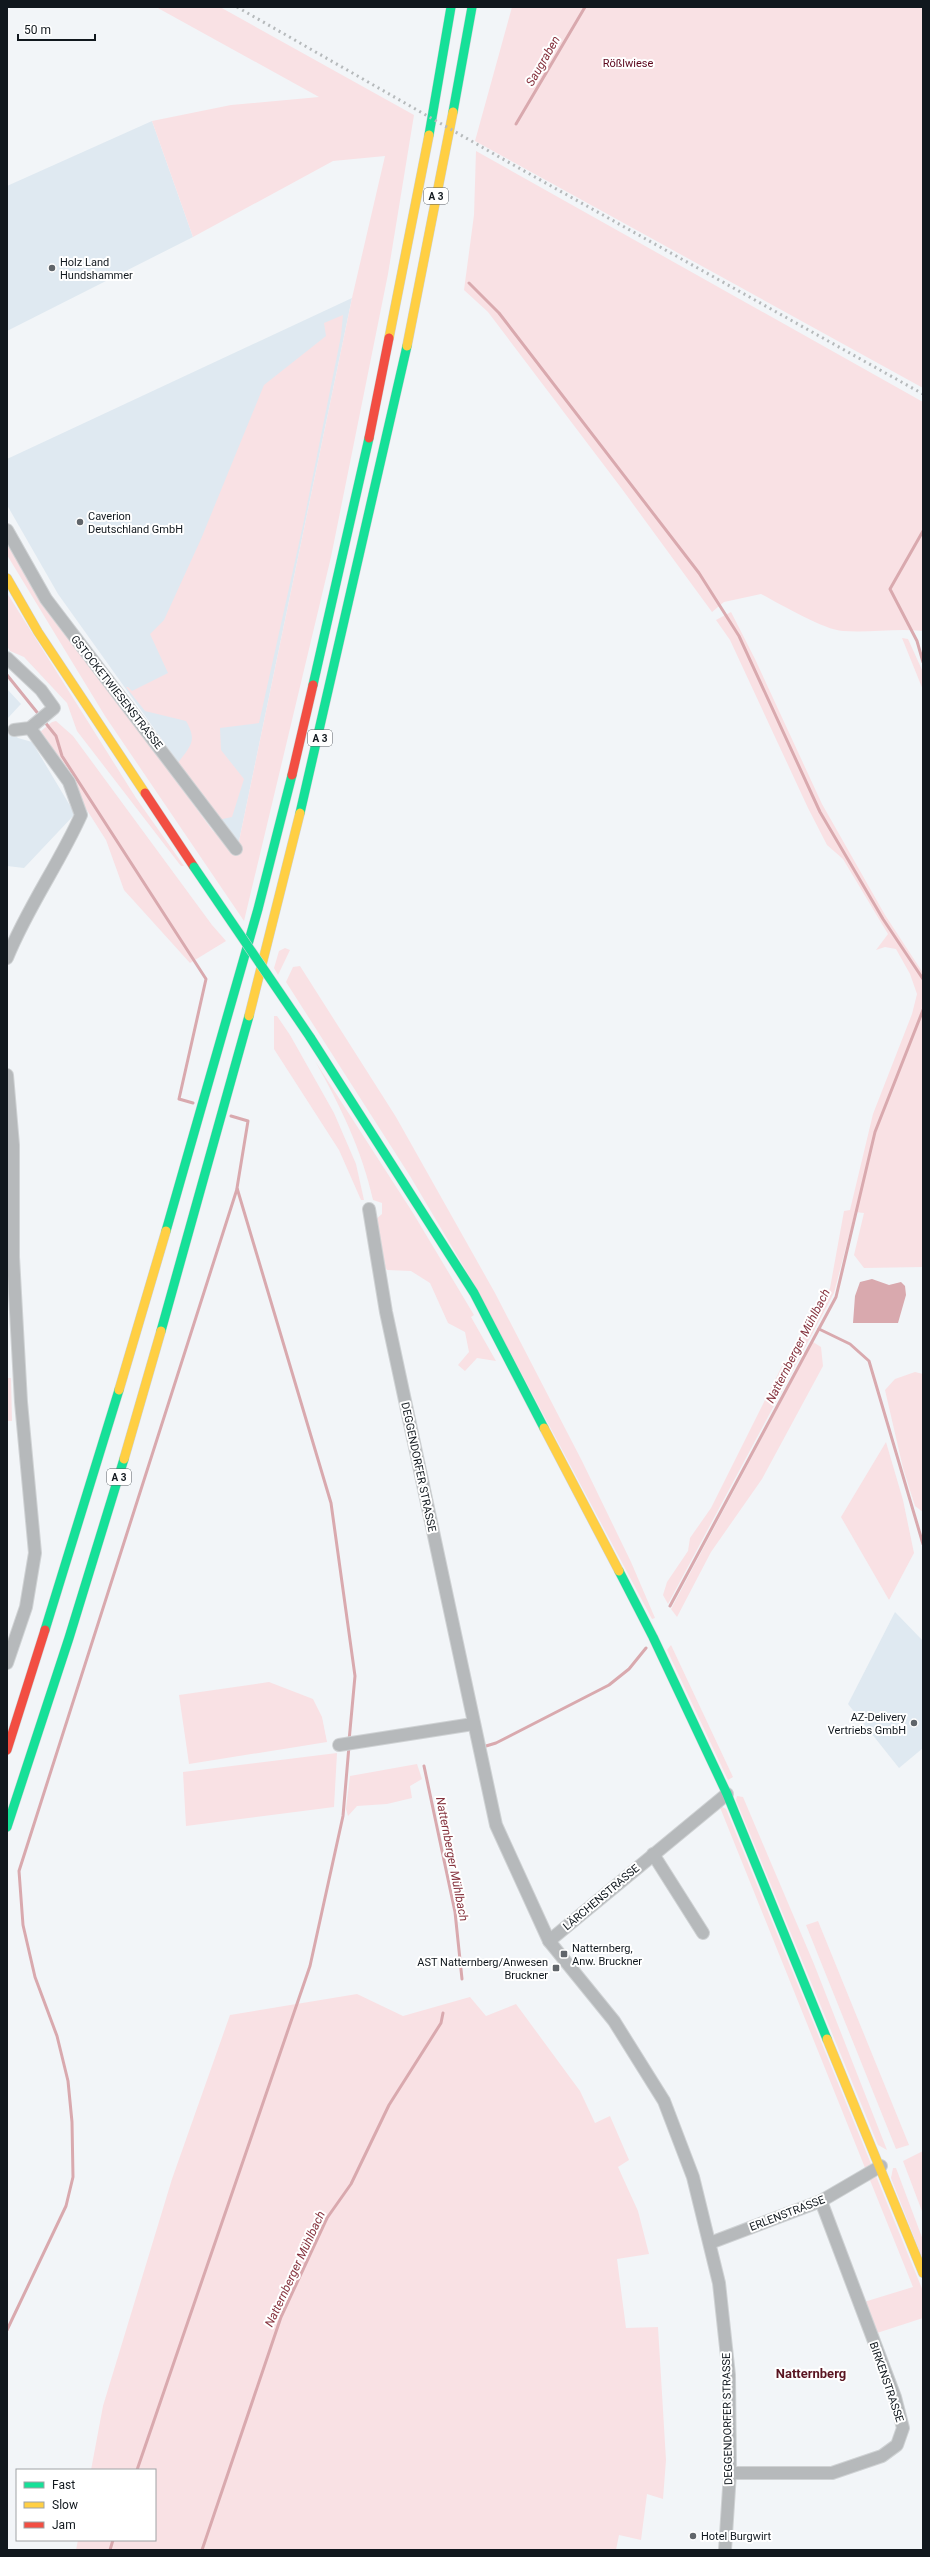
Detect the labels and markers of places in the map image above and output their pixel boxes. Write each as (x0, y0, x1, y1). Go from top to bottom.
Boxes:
place label: Holz Land Hundshammer (60, 256, 133, 282)
marker: Holz Land Hundshammer (47, 263, 57, 273)
place label: Caverion Deutschland GmbH (88, 510, 183, 536)
marker: Caverion Deutschland GmbH (75, 517, 85, 527)
place label: AZ-Delivery Vertriebs GmbH (828, 1711, 907, 1737)
marker: AZ-Delivery Vertriebs GmbH (909, 1718, 919, 1728)
place label: Natternberg, Anw. Bruckner (572, 1942, 642, 1968)
marker: Natternberg, Anw. Bruckner (559, 1949, 569, 1959)
place label: AST Natternberg/Anwesen Bruckner (417, 1956, 548, 1982)
marker: AST Natternberg/Anwesen Bruckner (551, 1963, 561, 1973)
place label: Hotel Burgwirt (701, 2530, 772, 2543)
marker: Hotel Burgwirt (688, 2531, 698, 2541)

